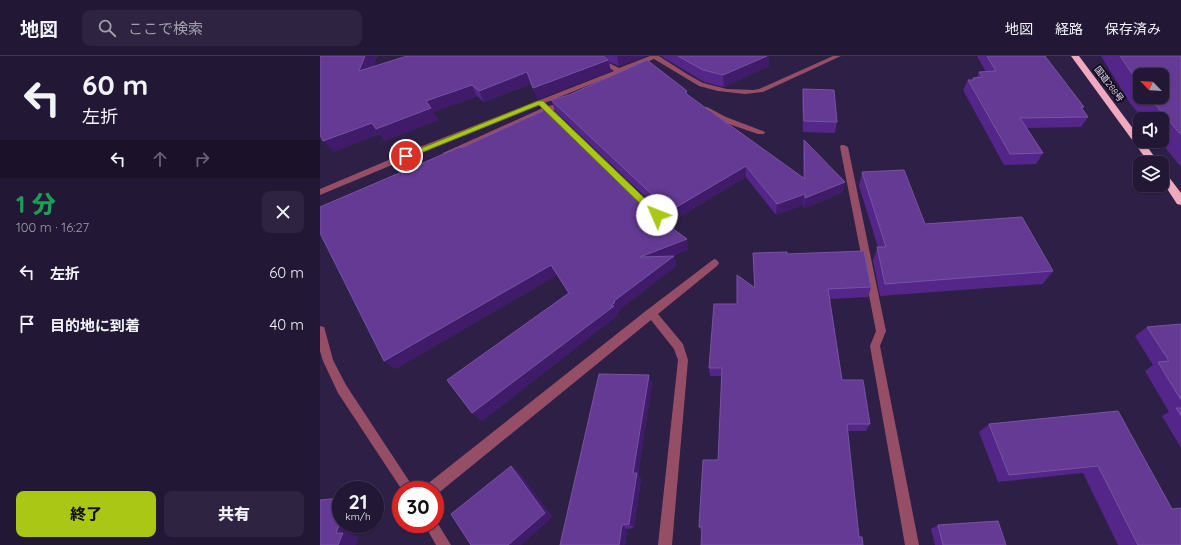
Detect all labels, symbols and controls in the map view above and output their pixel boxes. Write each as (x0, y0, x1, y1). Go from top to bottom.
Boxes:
search box (82, 10, 362, 46)
text: 地図 (20, 17, 58, 41)
icon: search (96, 17, 118, 39)
text: ここで検索 (128, 19, 203, 38)
text: 地図 (1005, 20, 1033, 38)
text: 経路 (1055, 20, 1083, 38)
text: 保存済み (1105, 20, 1161, 38)
street label: 国道288号 (1092, 64, 1126, 104)
text: 60 m (82, 67, 148, 102)
north arrow (1133, 68, 1169, 104)
map controls (1133, 68, 1169, 192)
icon: left (16, 72, 68, 124)
text: 左折 (82, 105, 118, 128)
button: sound (1133, 112, 1169, 148)
pin (389, 139, 423, 173)
icon: arrive (395, 145, 417, 167)
icon: left (107, 148, 129, 170)
icon: ahead (149, 148, 171, 170)
icon: right (191, 148, 213, 170)
button: layers (1133, 156, 1169, 192)
text: 1 分 (16, 189, 56, 219)
button: close (262, 191, 304, 233)
position arrow (636, 194, 678, 236)
text: 100 m · 16:27 (16, 219, 89, 235)
icon: left (16, 261, 38, 283)
text: 60 m (269, 263, 304, 282)
text: 左折 (50, 264, 80, 283)
icon: arrive (16, 313, 38, 335)
text: 40 m (269, 315, 304, 334)
text: 目的地に到着 (50, 316, 140, 335)
speed limit sign: 30 (392, 481, 444, 533)
text: 21 (348, 489, 368, 514)
button: 終了 (16, 491, 156, 537)
button: 共有 (164, 491, 304, 537)
text: km/h (345, 510, 371, 523)

